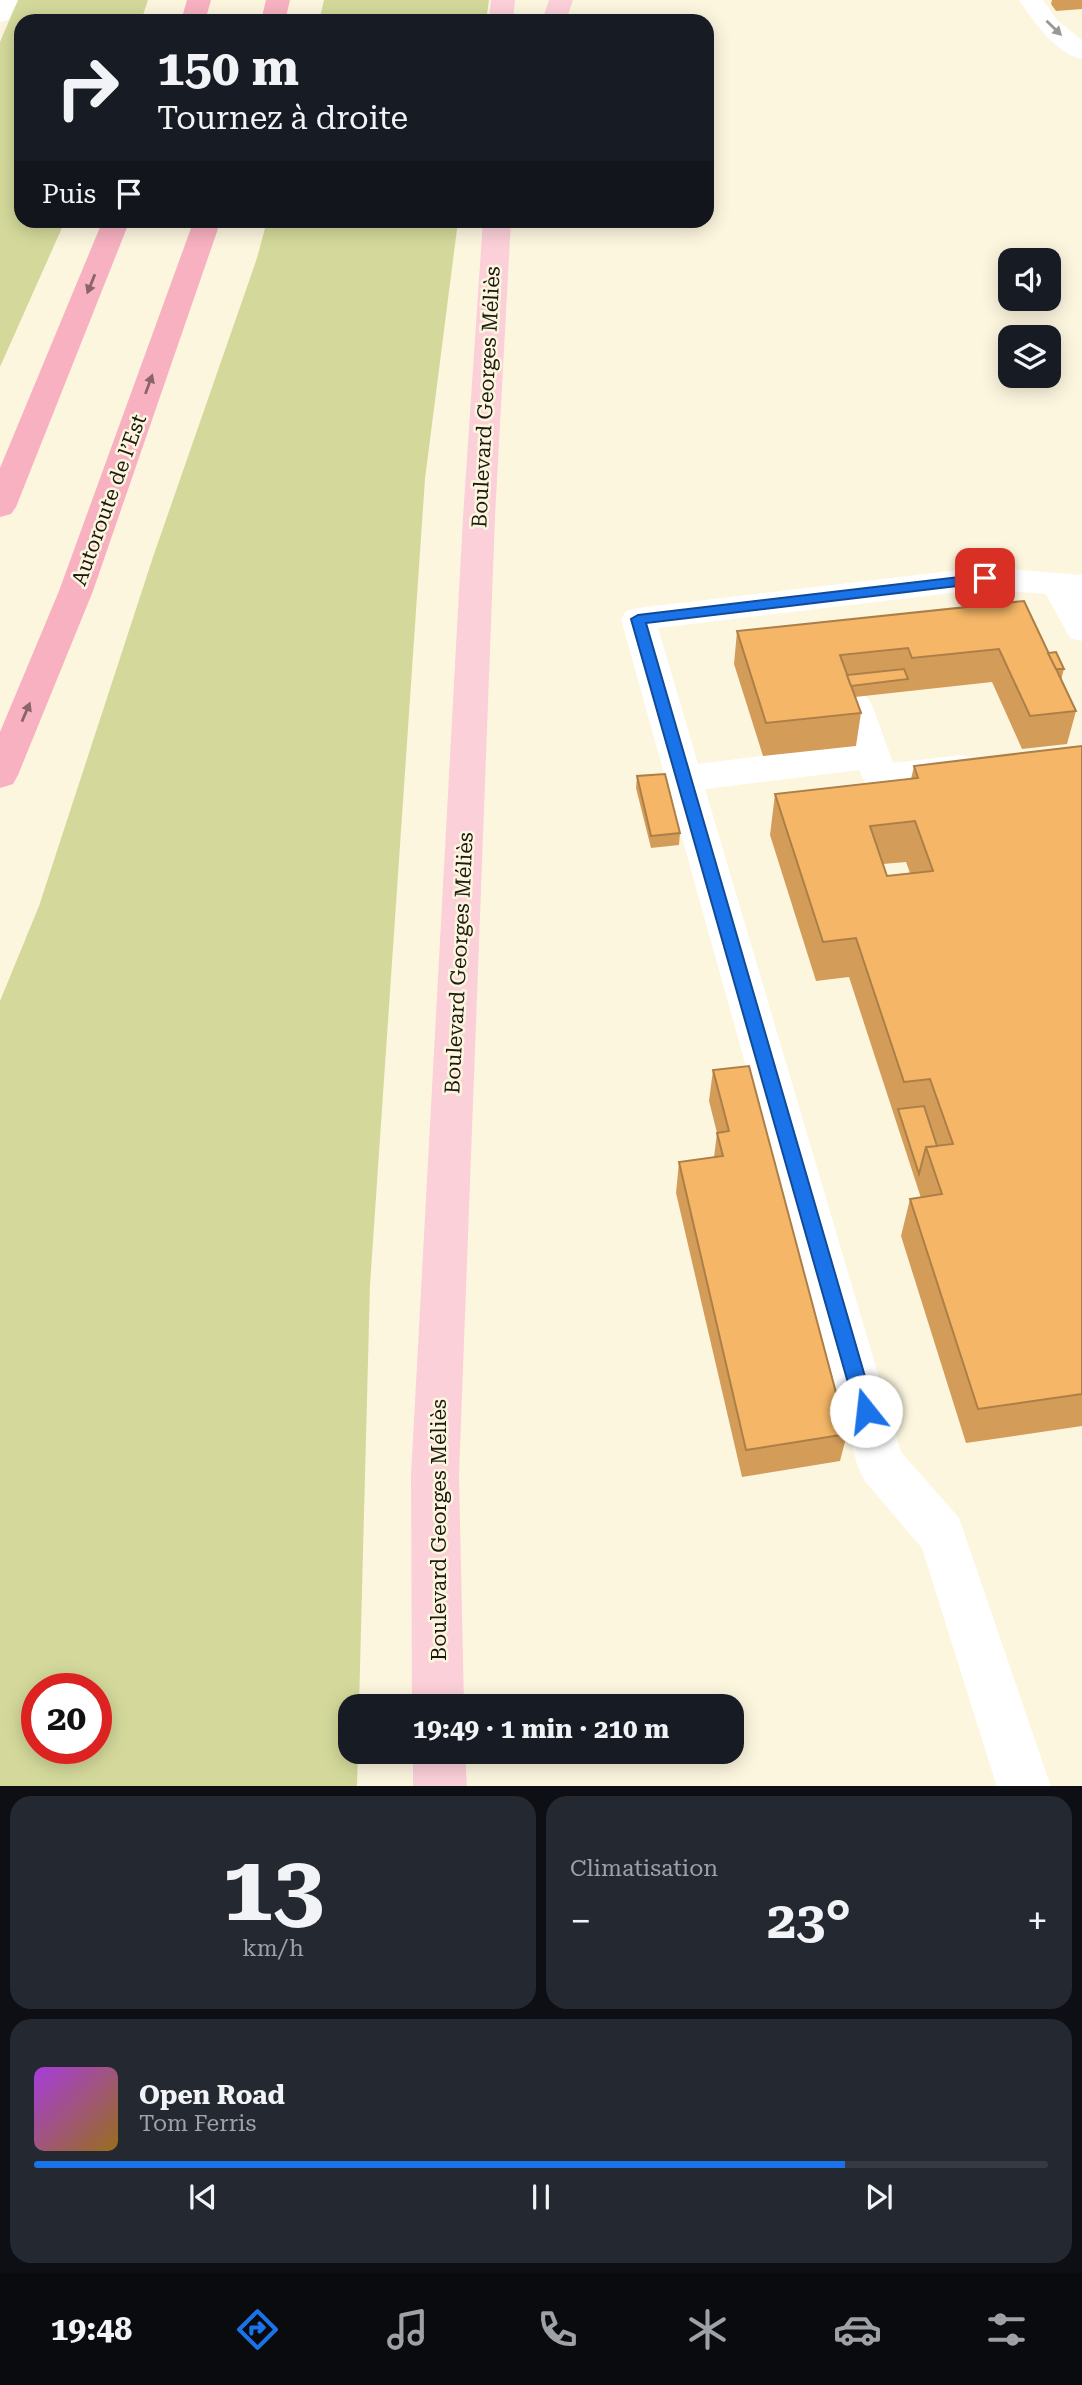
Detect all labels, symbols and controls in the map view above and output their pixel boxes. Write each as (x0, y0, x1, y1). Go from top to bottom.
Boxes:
one-way arrow (1045, 20, 1062, 36)
text: 150 m (157, 40, 299, 97)
icon: right (42, 42, 133, 133)
text: Tournez à droite (157, 99, 408, 137)
icon: arrive (110, 175, 148, 213)
text: Puis (42, 179, 96, 209)
map controls (998, 248, 1061, 388)
button: sound (998, 248, 1061, 311)
street label: Boulevard Georges Méliès (467, 266, 505, 528)
one-way arrow (85, 273, 96, 294)
button: layers (998, 325, 1061, 388)
one-way arrow (144, 374, 155, 395)
street label: Autoroute de l’Est (67, 411, 151, 589)
pin (955, 548, 1015, 608)
icon: arrive (966, 559, 1004, 597)
one-way arrow (20, 702, 32, 722)
street label: Boulevard Georges Méliès (440, 832, 478, 1094)
position arrow (829, 1374, 903, 1448)
street label: Boulevard Georges Méliès (427, 1399, 451, 1661)
speed limit sign: 20 (21, 1673, 112, 1764)
text: 19:49 · 1 min · 210 m (413, 1714, 669, 1744)
text: 13 (222, 1836, 324, 1942)
text: Climatisation (570, 1855, 718, 1882)
text: 23° (767, 1890, 851, 1951)
text: − (570, 1899, 591, 1943)
text: + (1027, 1899, 1048, 1943)
text: km/h (242, 1935, 304, 1962)
text: Open Road (139, 2080, 285, 2110)
text: Tom Ferris (139, 2110, 256, 2137)
icon: previous (184, 2178, 222, 2216)
icon: pause (522, 2178, 560, 2216)
icon: next (860, 2178, 898, 2216)
icon: directions (233, 2305, 282, 2354)
icon: music (383, 2305, 432, 2354)
icon: phone (533, 2305, 582, 2354)
icon: climate (683, 2305, 732, 2354)
icon: car (833, 2305, 882, 2354)
icon: filters (982, 2305, 1031, 2354)
text: 19:48 (50, 2310, 132, 2348)

